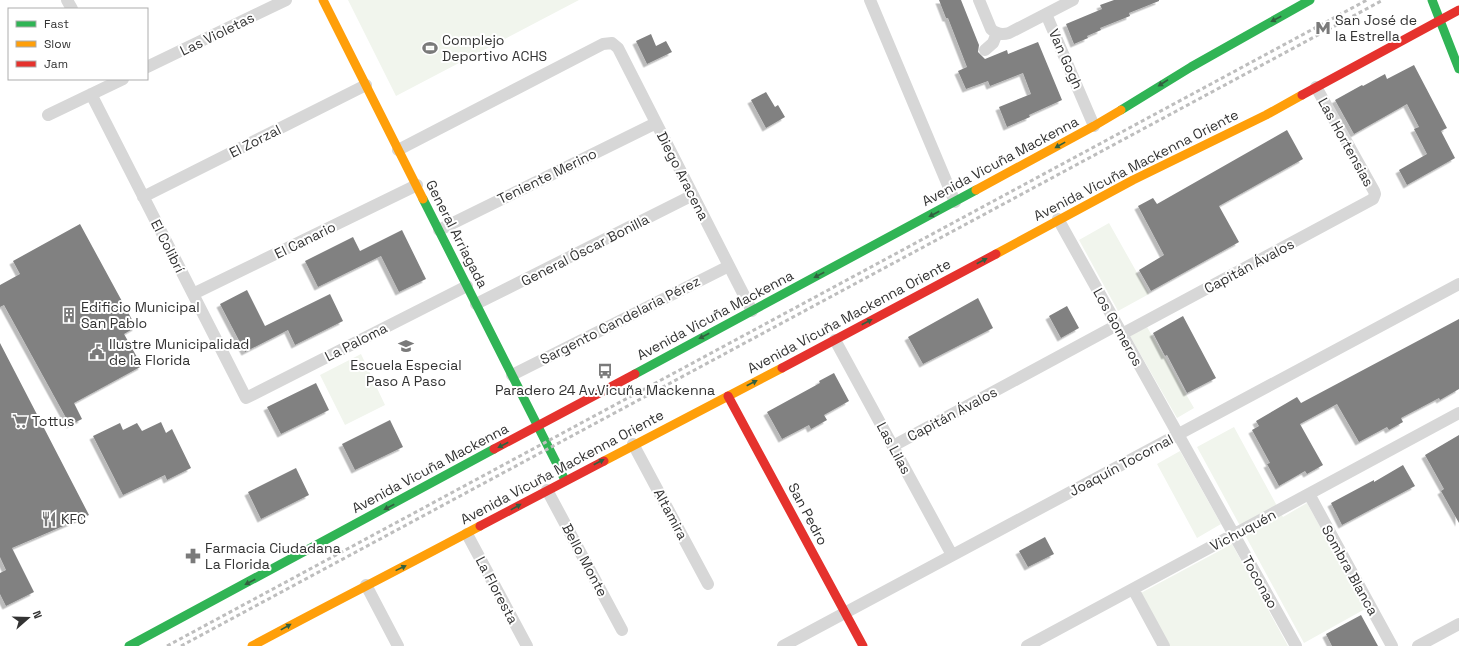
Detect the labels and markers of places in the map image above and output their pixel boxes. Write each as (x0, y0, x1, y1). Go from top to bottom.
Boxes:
place label: San José de la Estrella (1335, 11, 1417, 45)
metro station icon: San José de la Estrella (1314, 19, 1332, 37)
place label: Complejo Deportivo ACHS (442, 31, 547, 65)
sports icon: Complejo Deportivo ACHS (421, 39, 439, 57)
place label: Edificio Municipal San Pablo (81, 298, 200, 332)
building icon: Edificio Municipal San Pablo (60, 306, 78, 324)
place label: Ilustre Municipalidad de la Florida (109, 335, 249, 369)
school or university icon: Escuela Especial Paso A Paso (397, 337, 415, 355)
public building icon: Ilustre Municipalidad de la Florida (88, 343, 106, 361)
place label: Escuela Especial Paso A Paso (350, 356, 462, 390)
bus stop icon: Paradero 24 Av.Vicuña Mackenna (596, 362, 614, 380)
place label: Paradero 24 Av.Vicuña Mackenna (495, 381, 715, 399)
supermarket icon: Tottus (11, 412, 29, 430)
place label: Tottus (32, 412, 74, 430)
restaurant icon: KFC (40, 510, 58, 528)
place label: KFC (61, 510, 86, 528)
place label: Farmacia Ciudadana La Florida (205, 539, 341, 573)
pharmacy icon: Farmacia Ciudadana La Florida (184, 547, 202, 565)

